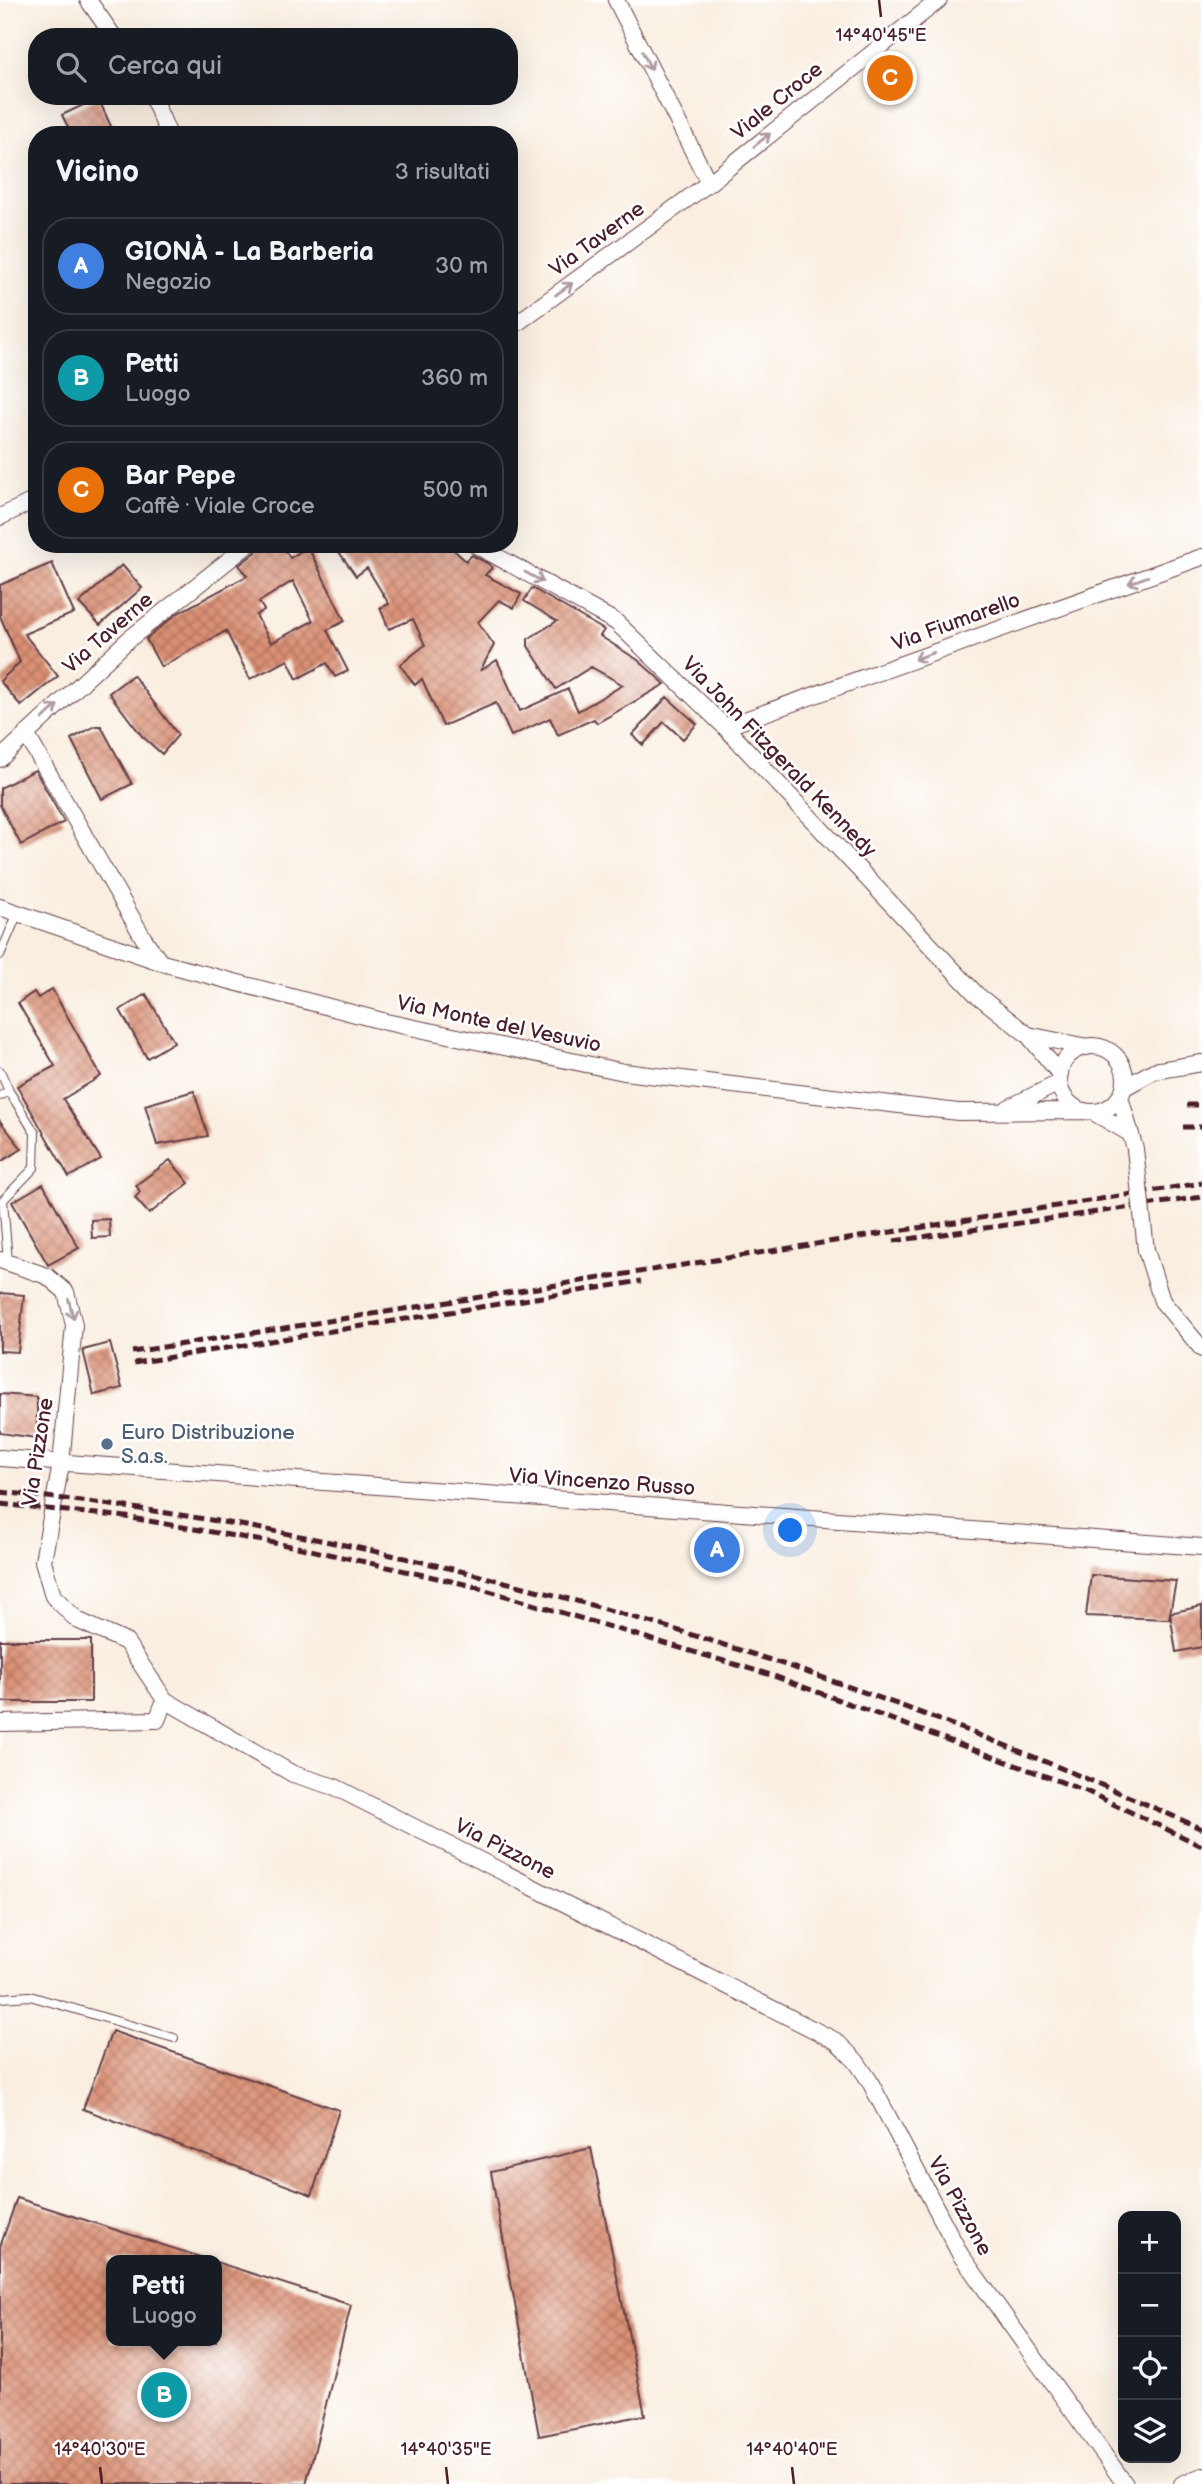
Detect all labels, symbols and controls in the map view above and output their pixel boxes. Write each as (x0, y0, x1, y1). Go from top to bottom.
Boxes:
text: 14°40'45"E (836, 25, 927, 46)
search box (28, 28, 518, 105)
icon: search (52, 48, 90, 86)
one-way arrow (641, 50, 655, 71)
text: Cerca qui (108, 51, 222, 82)
pin: C (867, 52, 913, 104)
street label: Viale Croce (726, 57, 828, 145)
one-way arrow (753, 132, 771, 148)
text: Vicino (56, 154, 139, 190)
text: 3 risultati (395, 158, 490, 186)
street label: Via Taverne (545, 196, 649, 282)
text: GIONÀ - La Barberia (125, 237, 374, 268)
text: A (74, 252, 88, 280)
text: 30 m (435, 252, 488, 280)
text: Negozio (125, 268, 212, 296)
one-way arrow (554, 281, 573, 296)
text: Petti (125, 349, 179, 380)
text: B (73, 364, 89, 392)
text: 360 m (421, 364, 488, 392)
text: Luogo (125, 380, 190, 408)
text: Bar Pepe (125, 461, 236, 492)
text: C (73, 476, 89, 504)
text: 500 m (423, 476, 488, 504)
text: Caffè · Viale Croce (125, 492, 315, 520)
one-way arrow (524, 570, 544, 584)
one-way arrow (1127, 574, 1149, 587)
street label: Via Taverne (58, 587, 158, 679)
street label: Via Fiumarello (888, 587, 1024, 657)
one-way arrow (913, 651, 935, 663)
street label: Via John Fitzgerald Kennedy (677, 652, 882, 863)
one-way arrow (41, 704, 58, 721)
street label: Via Monte del Vesuvio (395, 990, 604, 1058)
one-way arrow (65, 1298, 78, 1320)
street label: Via Pizzone (17, 1396, 59, 1508)
place label: Euro Distribuzione S.a.s. (121, 1420, 295, 1469)
marker: Euro Distribuzione S.a.s. (99, 1436, 115, 1452)
street label: Via Vincenzo Russo (508, 1463, 696, 1501)
your location (773, 1513, 807, 1547)
pin: A (694, 1524, 740, 1576)
street label: Via Pizzone (450, 1813, 560, 1885)
street label: Via Pizzone (922, 2152, 998, 2260)
map controls (1118, 2211, 1181, 2463)
button: + (1118, 2211, 1181, 2274)
popup (106, 2255, 222, 2346)
text: Petti (131, 2271, 185, 2302)
button: − (1118, 2274, 1181, 2337)
text: Luogo (131, 2302, 197, 2330)
button: locate (1118, 2337, 1181, 2400)
pin: B (141, 2369, 187, 2421)
button: layers (1118, 2400, 1181, 2463)
text: 14°40'30"E (54, 2439, 146, 2460)
text: 14°40'35"E (400, 2439, 492, 2460)
text: 14°40'40"E (746, 2439, 838, 2460)

